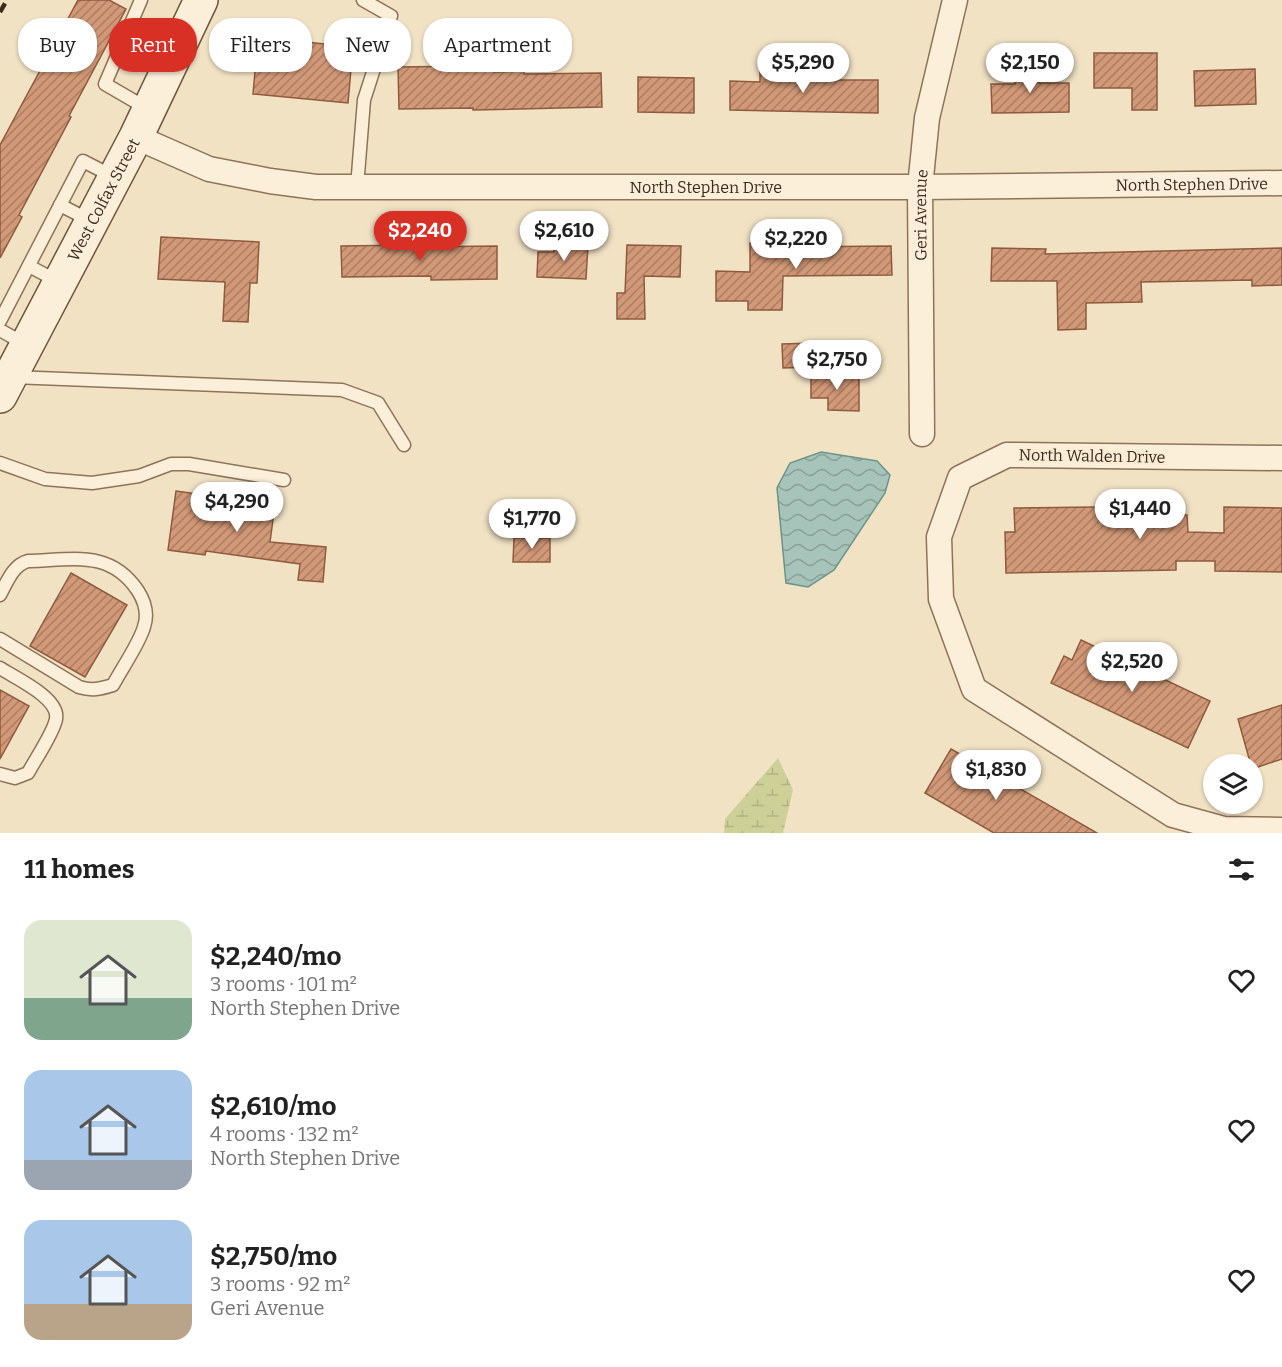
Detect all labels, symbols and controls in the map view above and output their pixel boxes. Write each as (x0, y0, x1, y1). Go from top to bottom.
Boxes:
chip: Buy (18, 18, 97, 72)
chip: Rent (109, 18, 197, 72)
chip: Filters (209, 18, 312, 72)
chip: New (324, 18, 411, 72)
chip: Apartment (423, 18, 572, 72)
pin: $5,290 (754, 43, 852, 94)
pin: $2,150 (981, 43, 1079, 94)
text: $5,290 (771, 50, 835, 74)
text: $2,150 (1000, 50, 1060, 74)
street label: West Colfax Street (63, 135, 143, 264)
street label: Geri Avenue (910, 168, 931, 261)
street label: North Stephen Drive (1115, 174, 1268, 194)
street label: North Stephen Drive (630, 178, 782, 197)
pin: $2,240 (371, 211, 469, 262)
pin: $2,610 (515, 211, 613, 262)
text: $2,240 (388, 218, 452, 242)
text: $2,610 (534, 218, 594, 242)
pin: $2,220 (747, 219, 845, 270)
text: $2,220 (764, 226, 828, 250)
pin: $2,750 (788, 340, 886, 391)
text: $2,750 (806, 347, 868, 371)
street label: North Walden Drive (1018, 445, 1166, 467)
pin: $4,290 (188, 482, 286, 533)
text: $4,290 (204, 489, 270, 513)
pin: $1,440 (1091, 489, 1189, 540)
text: $1,440 (1109, 496, 1171, 520)
pin: $1,770 (483, 499, 581, 550)
text: $1,770 (503, 506, 561, 530)
pin: $2,520 (1083, 642, 1181, 693)
text: $2,520 (1101, 649, 1163, 673)
pin: $1,830 (947, 750, 1045, 801)
map controls (1203, 754, 1263, 814)
button: layers (1203, 754, 1263, 814)
text: $1,830 (965, 757, 1027, 781)
icon: filters (1225, 853, 1258, 886)
text: 11 homes (24, 854, 135, 885)
text: $2,240/mo (210, 941, 342, 972)
icon: home (72, 944, 144, 1016)
icon: heart (1225, 964, 1258, 997)
text: 3 rooms · 101 m² (210, 972, 357, 996)
text: North Stephen Drive (210, 996, 400, 1020)
text: $2,610/mo (210, 1091, 337, 1122)
icon: home (72, 1094, 144, 1166)
icon: heart (1225, 1114, 1258, 1147)
text: 4 rooms · 132 m² (210, 1122, 359, 1146)
text: North Stephen Drive (210, 1146, 400, 1170)
text: $2,750/mo (210, 1241, 337, 1272)
icon: home (72, 1244, 144, 1316)
icon: heart (1225, 1264, 1258, 1297)
text: 3 rooms · 92 m² (210, 1272, 350, 1296)
text: Geri Avenue (210, 1296, 324, 1320)

